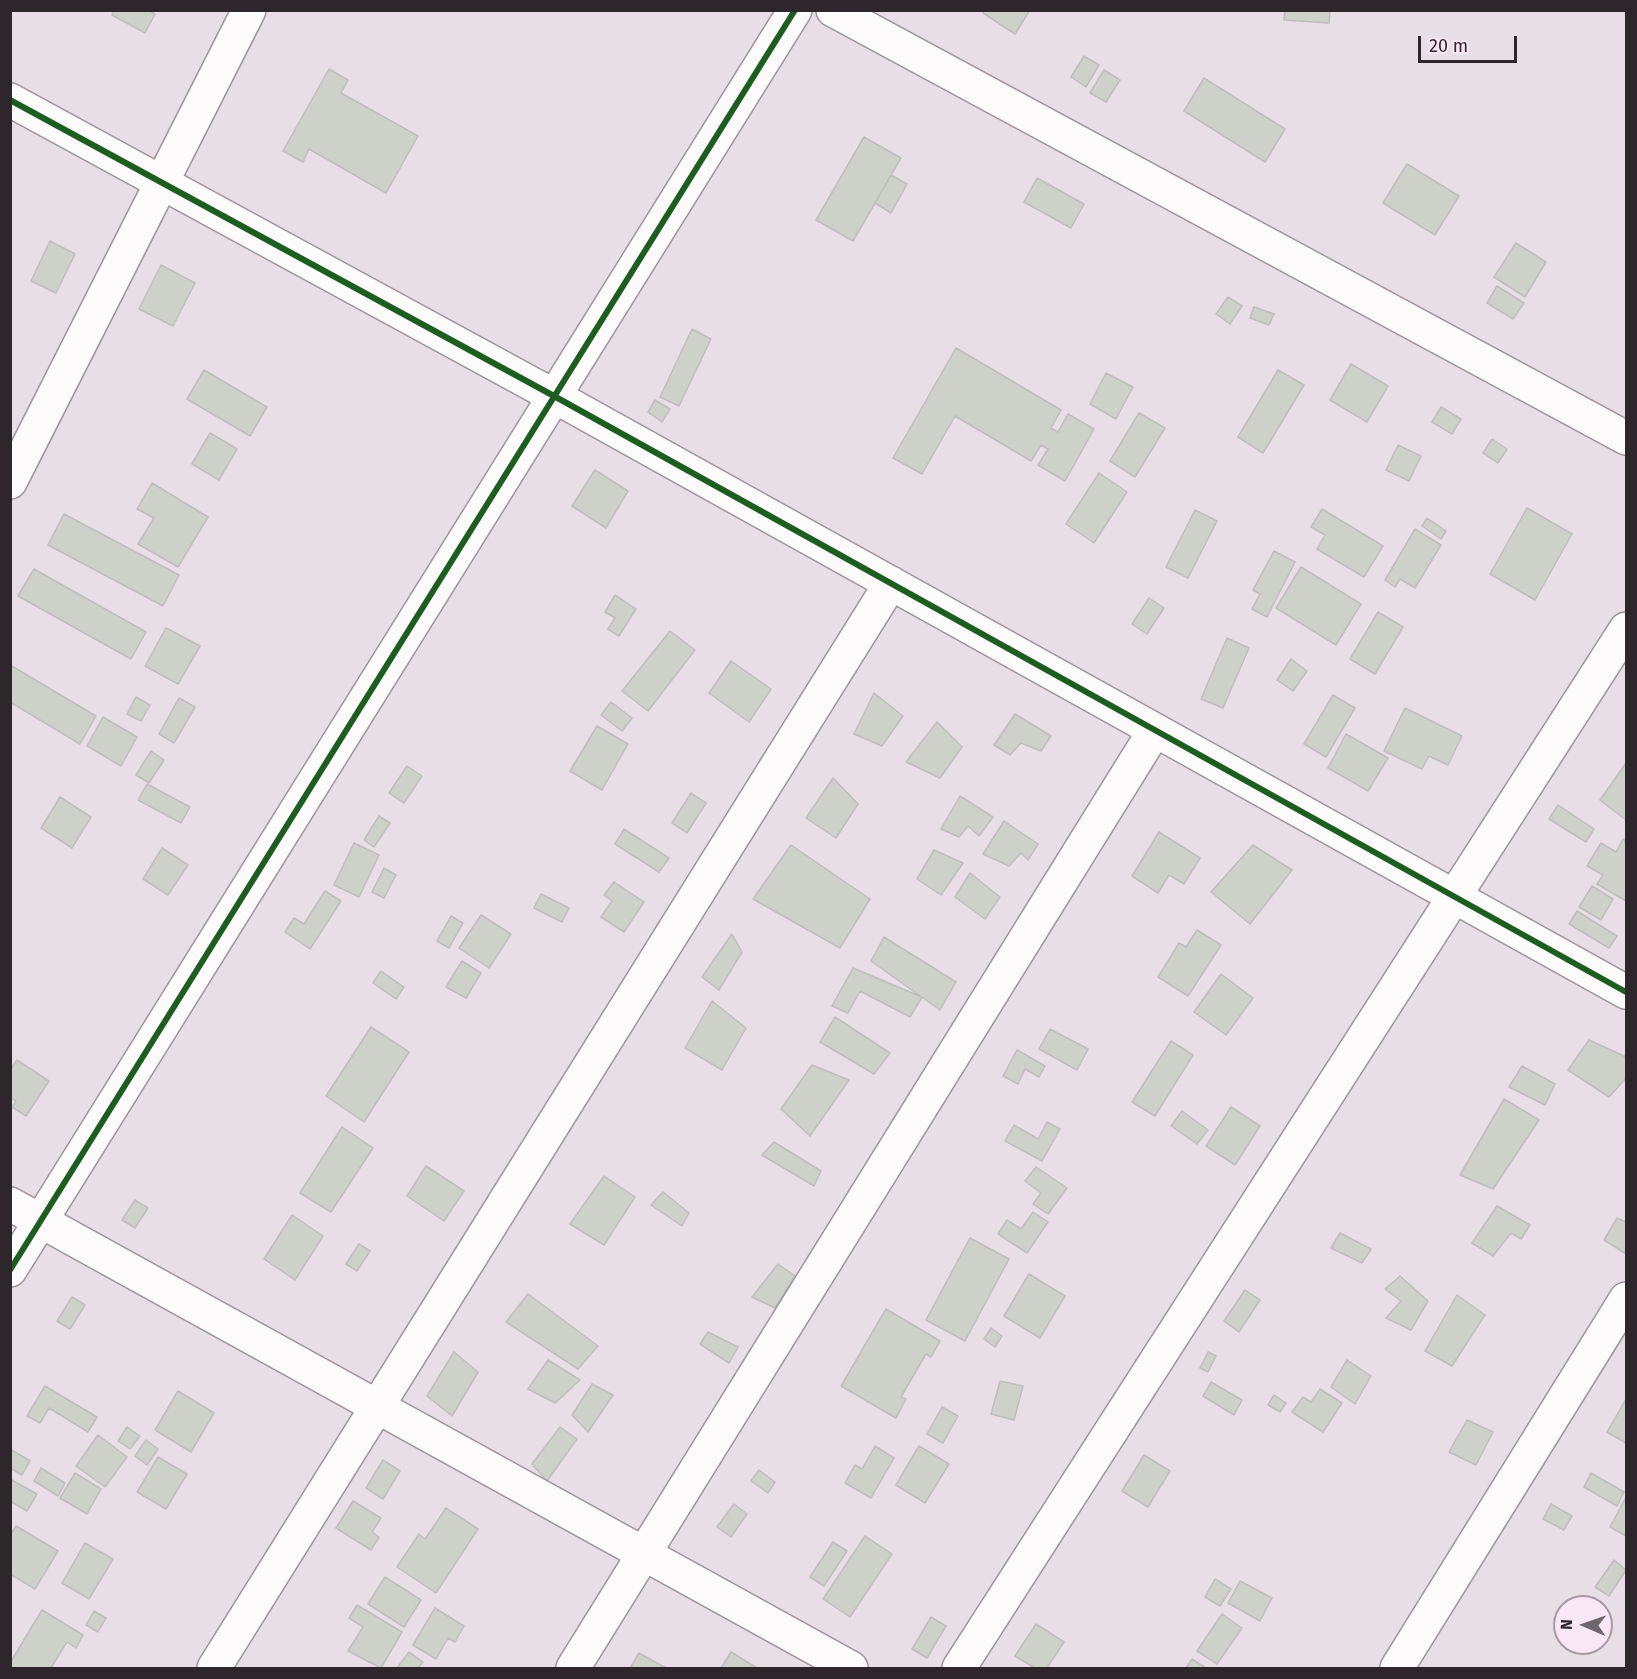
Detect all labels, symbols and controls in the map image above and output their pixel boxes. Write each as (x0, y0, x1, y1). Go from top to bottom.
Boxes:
scale bar (1421, 24, 1520, 62)
text: 20 m (1429, 35, 1468, 57)
north arrow (1553, 1595, 1613, 1655)
text: N (1557, 1619, 1576, 1630)

